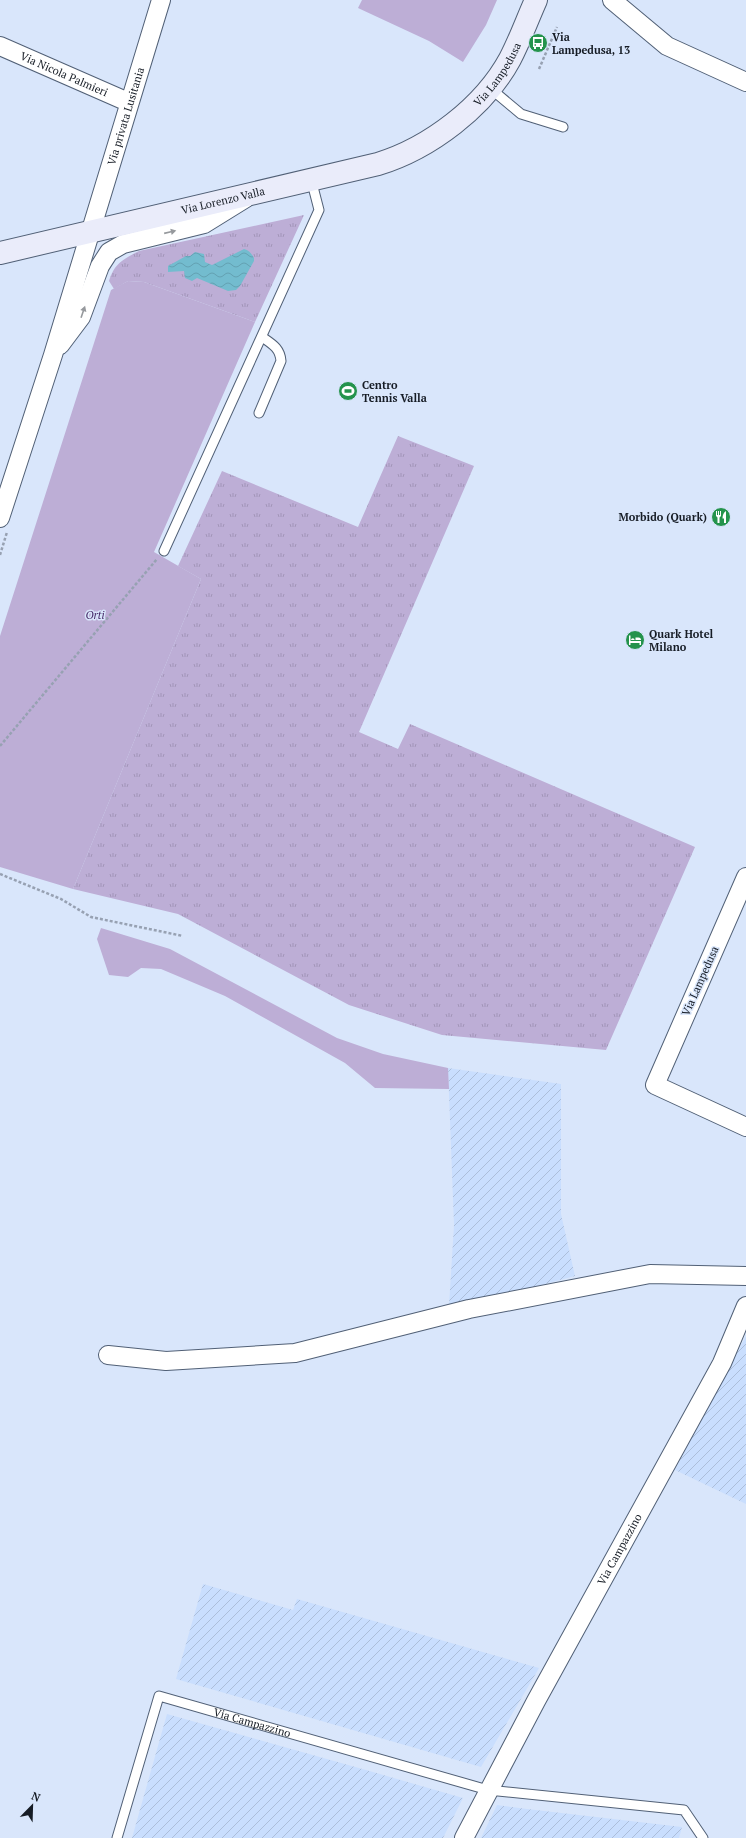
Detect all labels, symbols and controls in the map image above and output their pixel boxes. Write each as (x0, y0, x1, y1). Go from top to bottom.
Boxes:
place label: Via Lampedusa, 13 (552, 30, 630, 57)
bus stop icon: Via Lampedusa, 13 (527, 32, 549, 54)
street label: Via Lampedusa (470, 40, 524, 109)
street label: Via Nicola Palmieri (18, 49, 110, 99)
street label: Via privata Lusitania (104, 65, 147, 167)
street label: Via Lorenzo Valla (180, 184, 267, 217)
one-way arrow (164, 229, 176, 235)
one-way arrow (80, 305, 86, 317)
place label: Centro Tennis Valla (362, 378, 427, 405)
sports icon: Centro Tennis Valla (337, 380, 359, 402)
restaurant icon: Morbido (Quark) (710, 506, 732, 528)
place label: Morbido (Quark) (619, 510, 707, 524)
park label: Orti (85, 608, 105, 622)
place label: Quark Hotel Milano (649, 627, 714, 654)
hotel icon: Quark Hotel Milano (624, 629, 646, 651)
street label: Via Lampedusa (678, 944, 722, 1018)
street label: Via Campazzino (594, 1511, 645, 1587)
street label: Via Campazzino (212, 1705, 292, 1740)
north arrow (12, 1786, 52, 1826)
text: N (29, 1789, 43, 1805)

